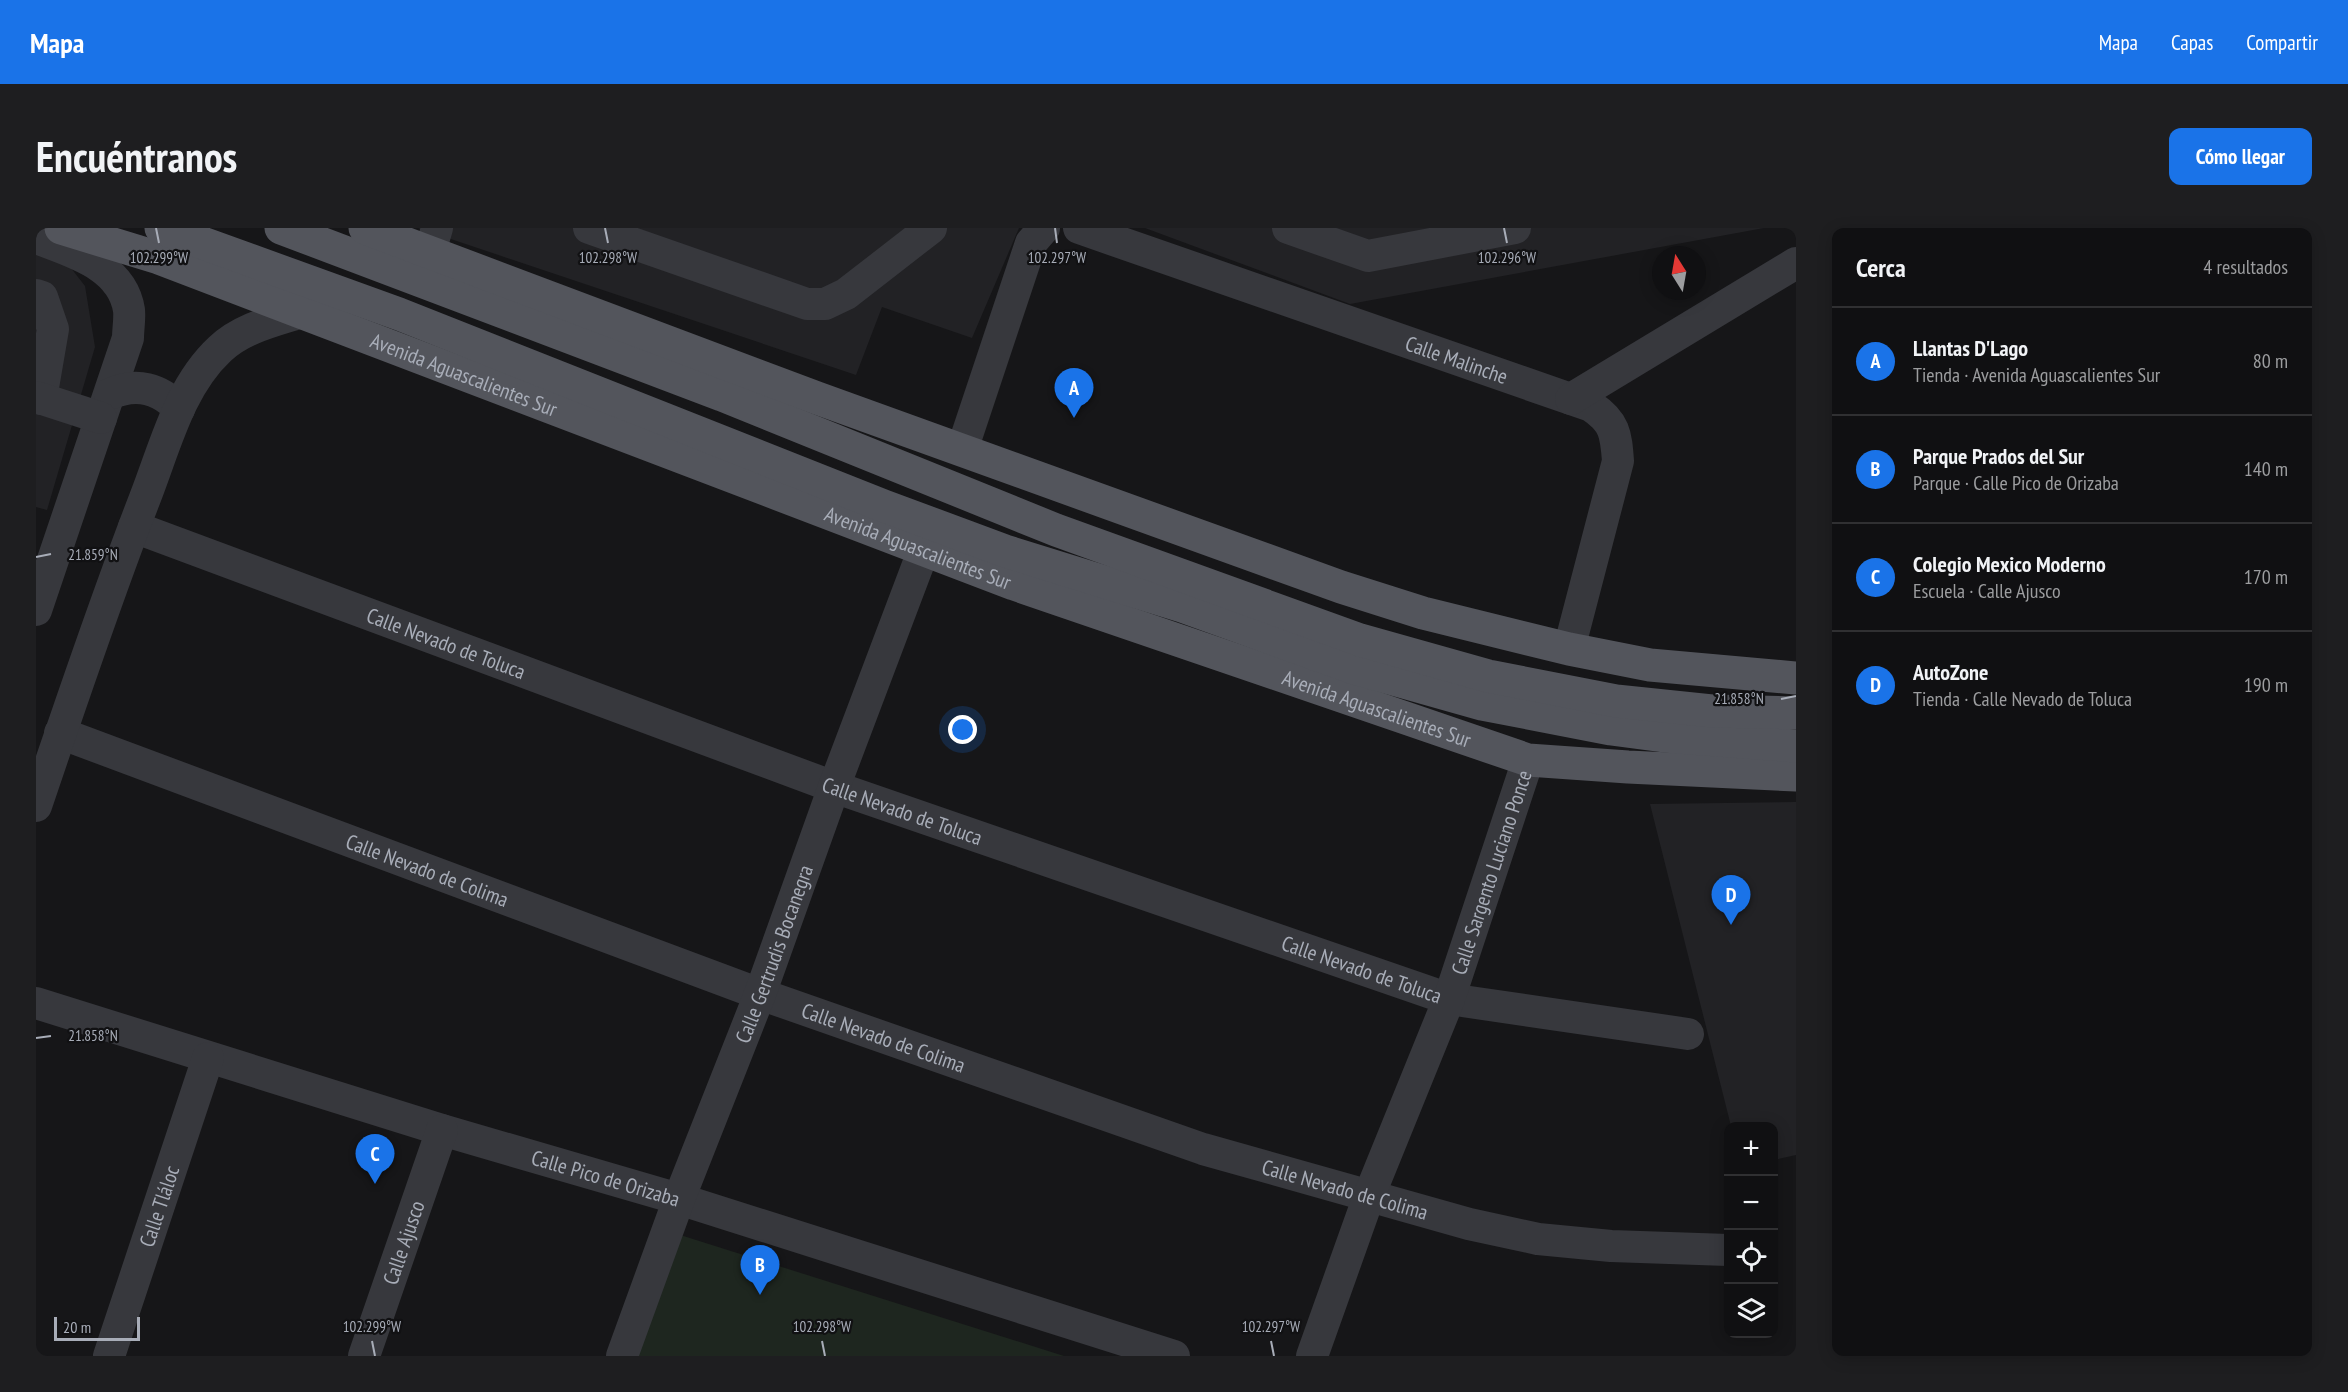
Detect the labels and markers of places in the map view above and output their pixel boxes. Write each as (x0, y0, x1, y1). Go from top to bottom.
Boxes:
pin: A (1054, 368, 1094, 418)
pin: D (1712, 876, 1750, 925)
pin: C (356, 1134, 394, 1184)
pin: B (740, 1246, 780, 1295)

